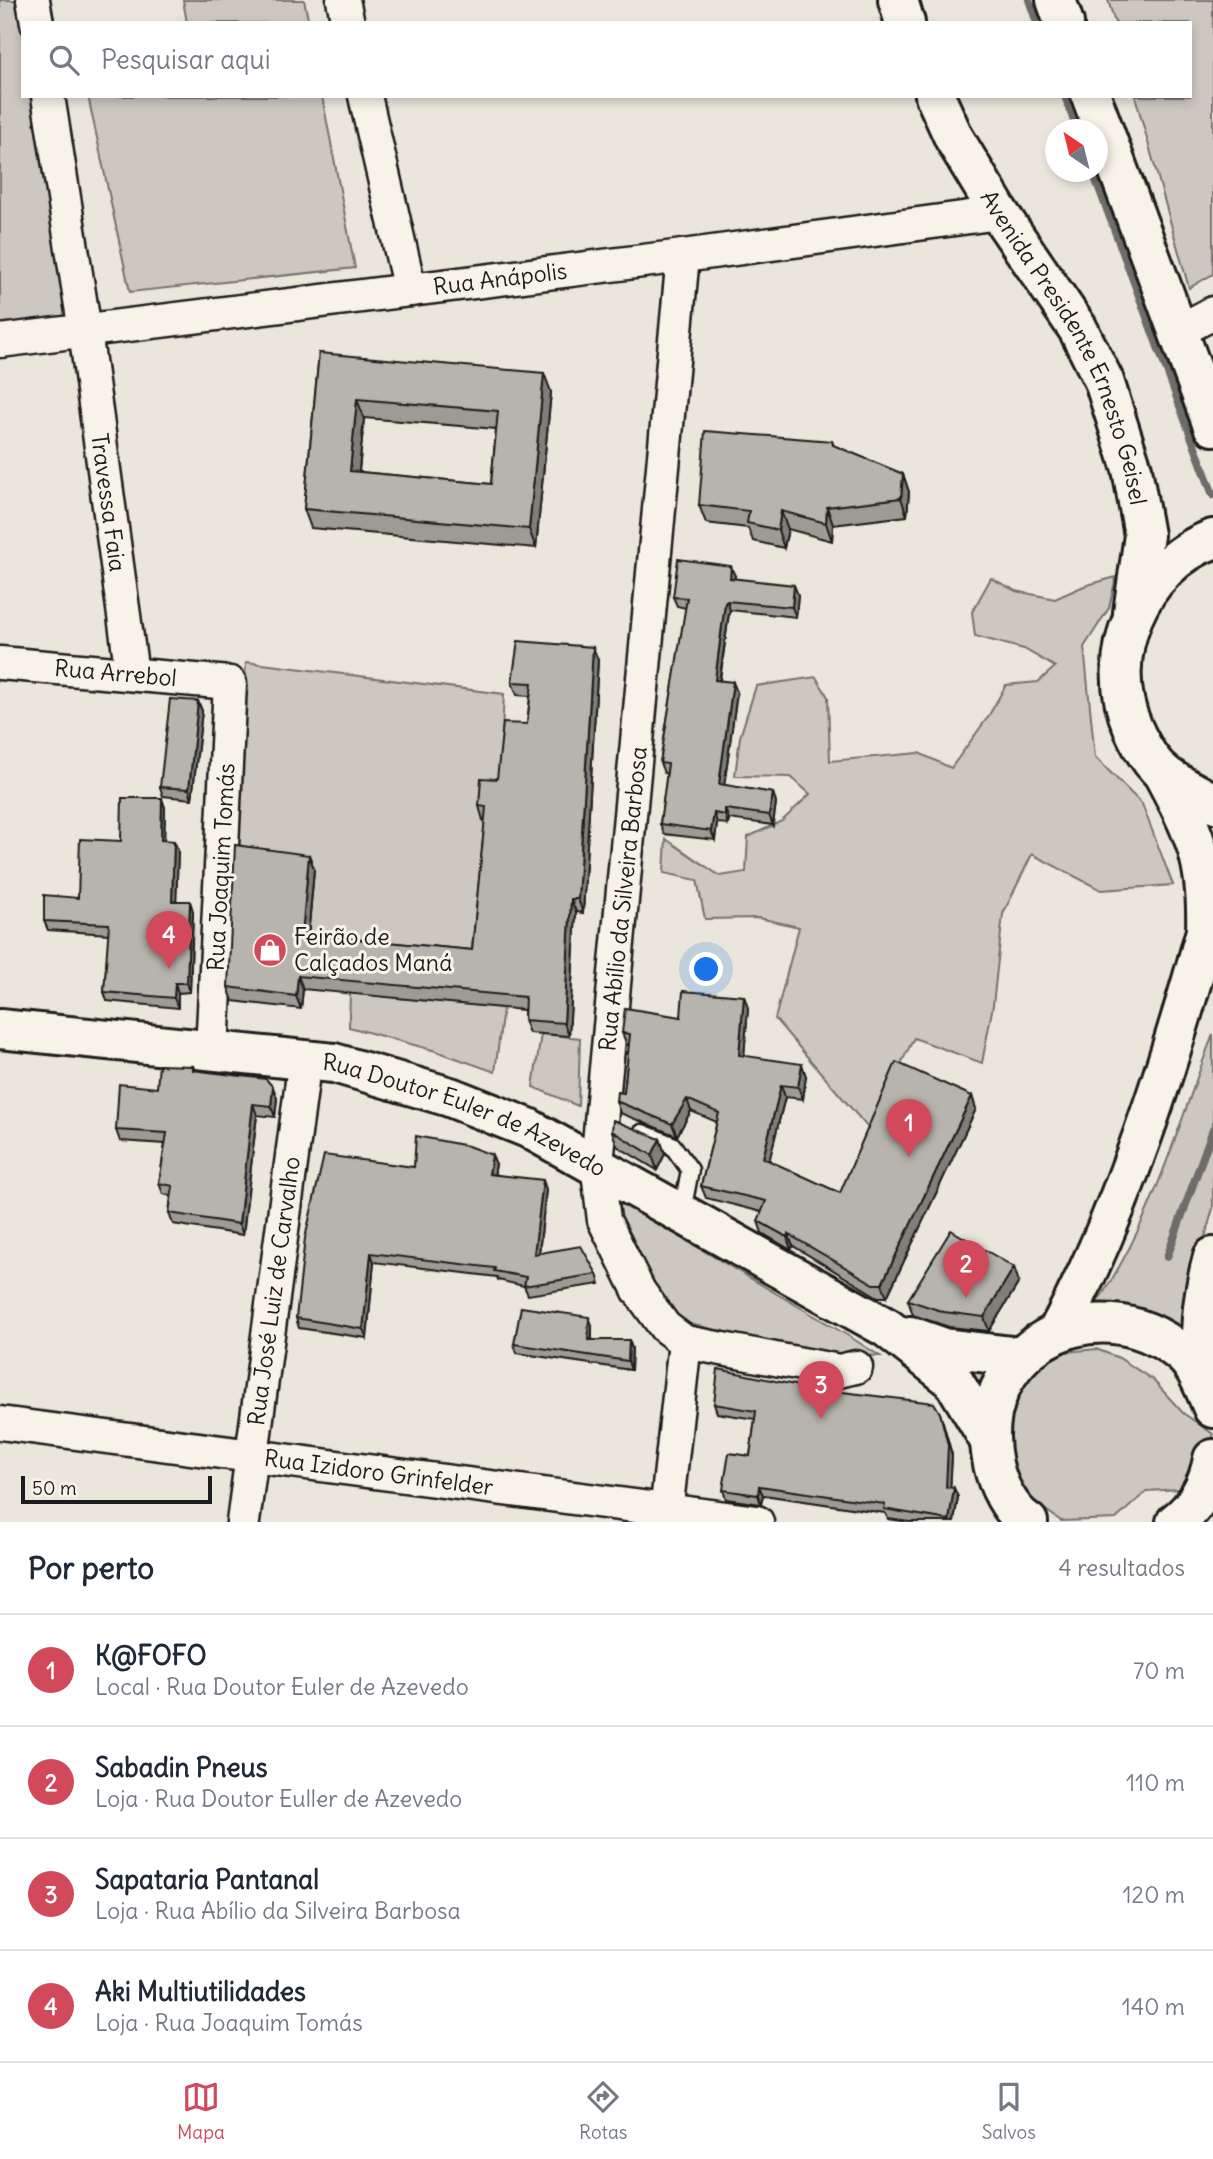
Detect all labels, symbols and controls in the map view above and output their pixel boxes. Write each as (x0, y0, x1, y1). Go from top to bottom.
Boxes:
search box (21, 21, 1192, 98)
icon: search (45, 41, 83, 79)
text: Pesquisar aqui (101, 43, 270, 76)
north arrow (1045, 119, 1108, 182)
street label: Avenida Presidente Ernesto Geisel (975, 185, 1153, 507)
street label: Rua Anápolis (432, 256, 569, 301)
street label: Travessa Faia (85, 431, 133, 573)
street label: Rua Arrebol (53, 653, 178, 692)
street label: Rua Abílio da Silveira Barbosa (592, 745, 653, 1053)
street label: Rua Joaquim Tomás (201, 762, 240, 972)
pin: 4 (146, 911, 192, 969)
place label: Feirão de Calçados Maná (294, 922, 452, 977)
shop icon: Feirão de Calçados Maná (251, 931, 289, 969)
your location (689, 952, 723, 986)
street label: Rua Doutor Euler de Azevedo (321, 1047, 611, 1183)
pin: 1 (886, 1099, 932, 1157)
street label: Rua José Luiz de Carvalho (241, 1155, 306, 1427)
pin: 2 (943, 1240, 989, 1298)
pin: 3 (798, 1361, 844, 1419)
street label: Rua Izidoro Grinfelder (263, 1443, 496, 1501)
scale bar (21, 1473, 212, 1505)
text: 50 m (32, 1476, 77, 1500)
text: Por perto (28, 1549, 154, 1587)
text: 4 resultados (1058, 1553, 1185, 1582)
text: K@FOFO (95, 1639, 207, 1672)
text: 1 (46, 1656, 56, 1685)
text: 70 m (1133, 1656, 1185, 1685)
text: Local · Rua Doutor Euler de Azevedo (95, 1672, 469, 1701)
text: Sabadin Pneus (95, 1751, 267, 1784)
text: 2 (45, 1768, 57, 1797)
text: 110 m (1126, 1768, 1185, 1797)
text: Loja · Rua Doutor Euller de Azevedo (95, 1784, 462, 1813)
text: Sapataria Pantanal (95, 1863, 319, 1896)
text: 3 (44, 1880, 58, 1909)
text: 120 m (1122, 1880, 1185, 1909)
text: Loja · Rua Abílio da Silveira Barbosa (95, 1896, 461, 1925)
text: Aki Multiutilidades (95, 1975, 306, 2008)
text: 4 (44, 1992, 58, 2021)
text: 140 m (1122, 1992, 1185, 2021)
text: Loja · Rua Joaquim Tomás (95, 2008, 363, 2037)
tab: Mapa (177, 2078, 225, 2144)
tab: Rotas (579, 2078, 627, 2144)
tab: Salvos (982, 2078, 1036, 2144)

